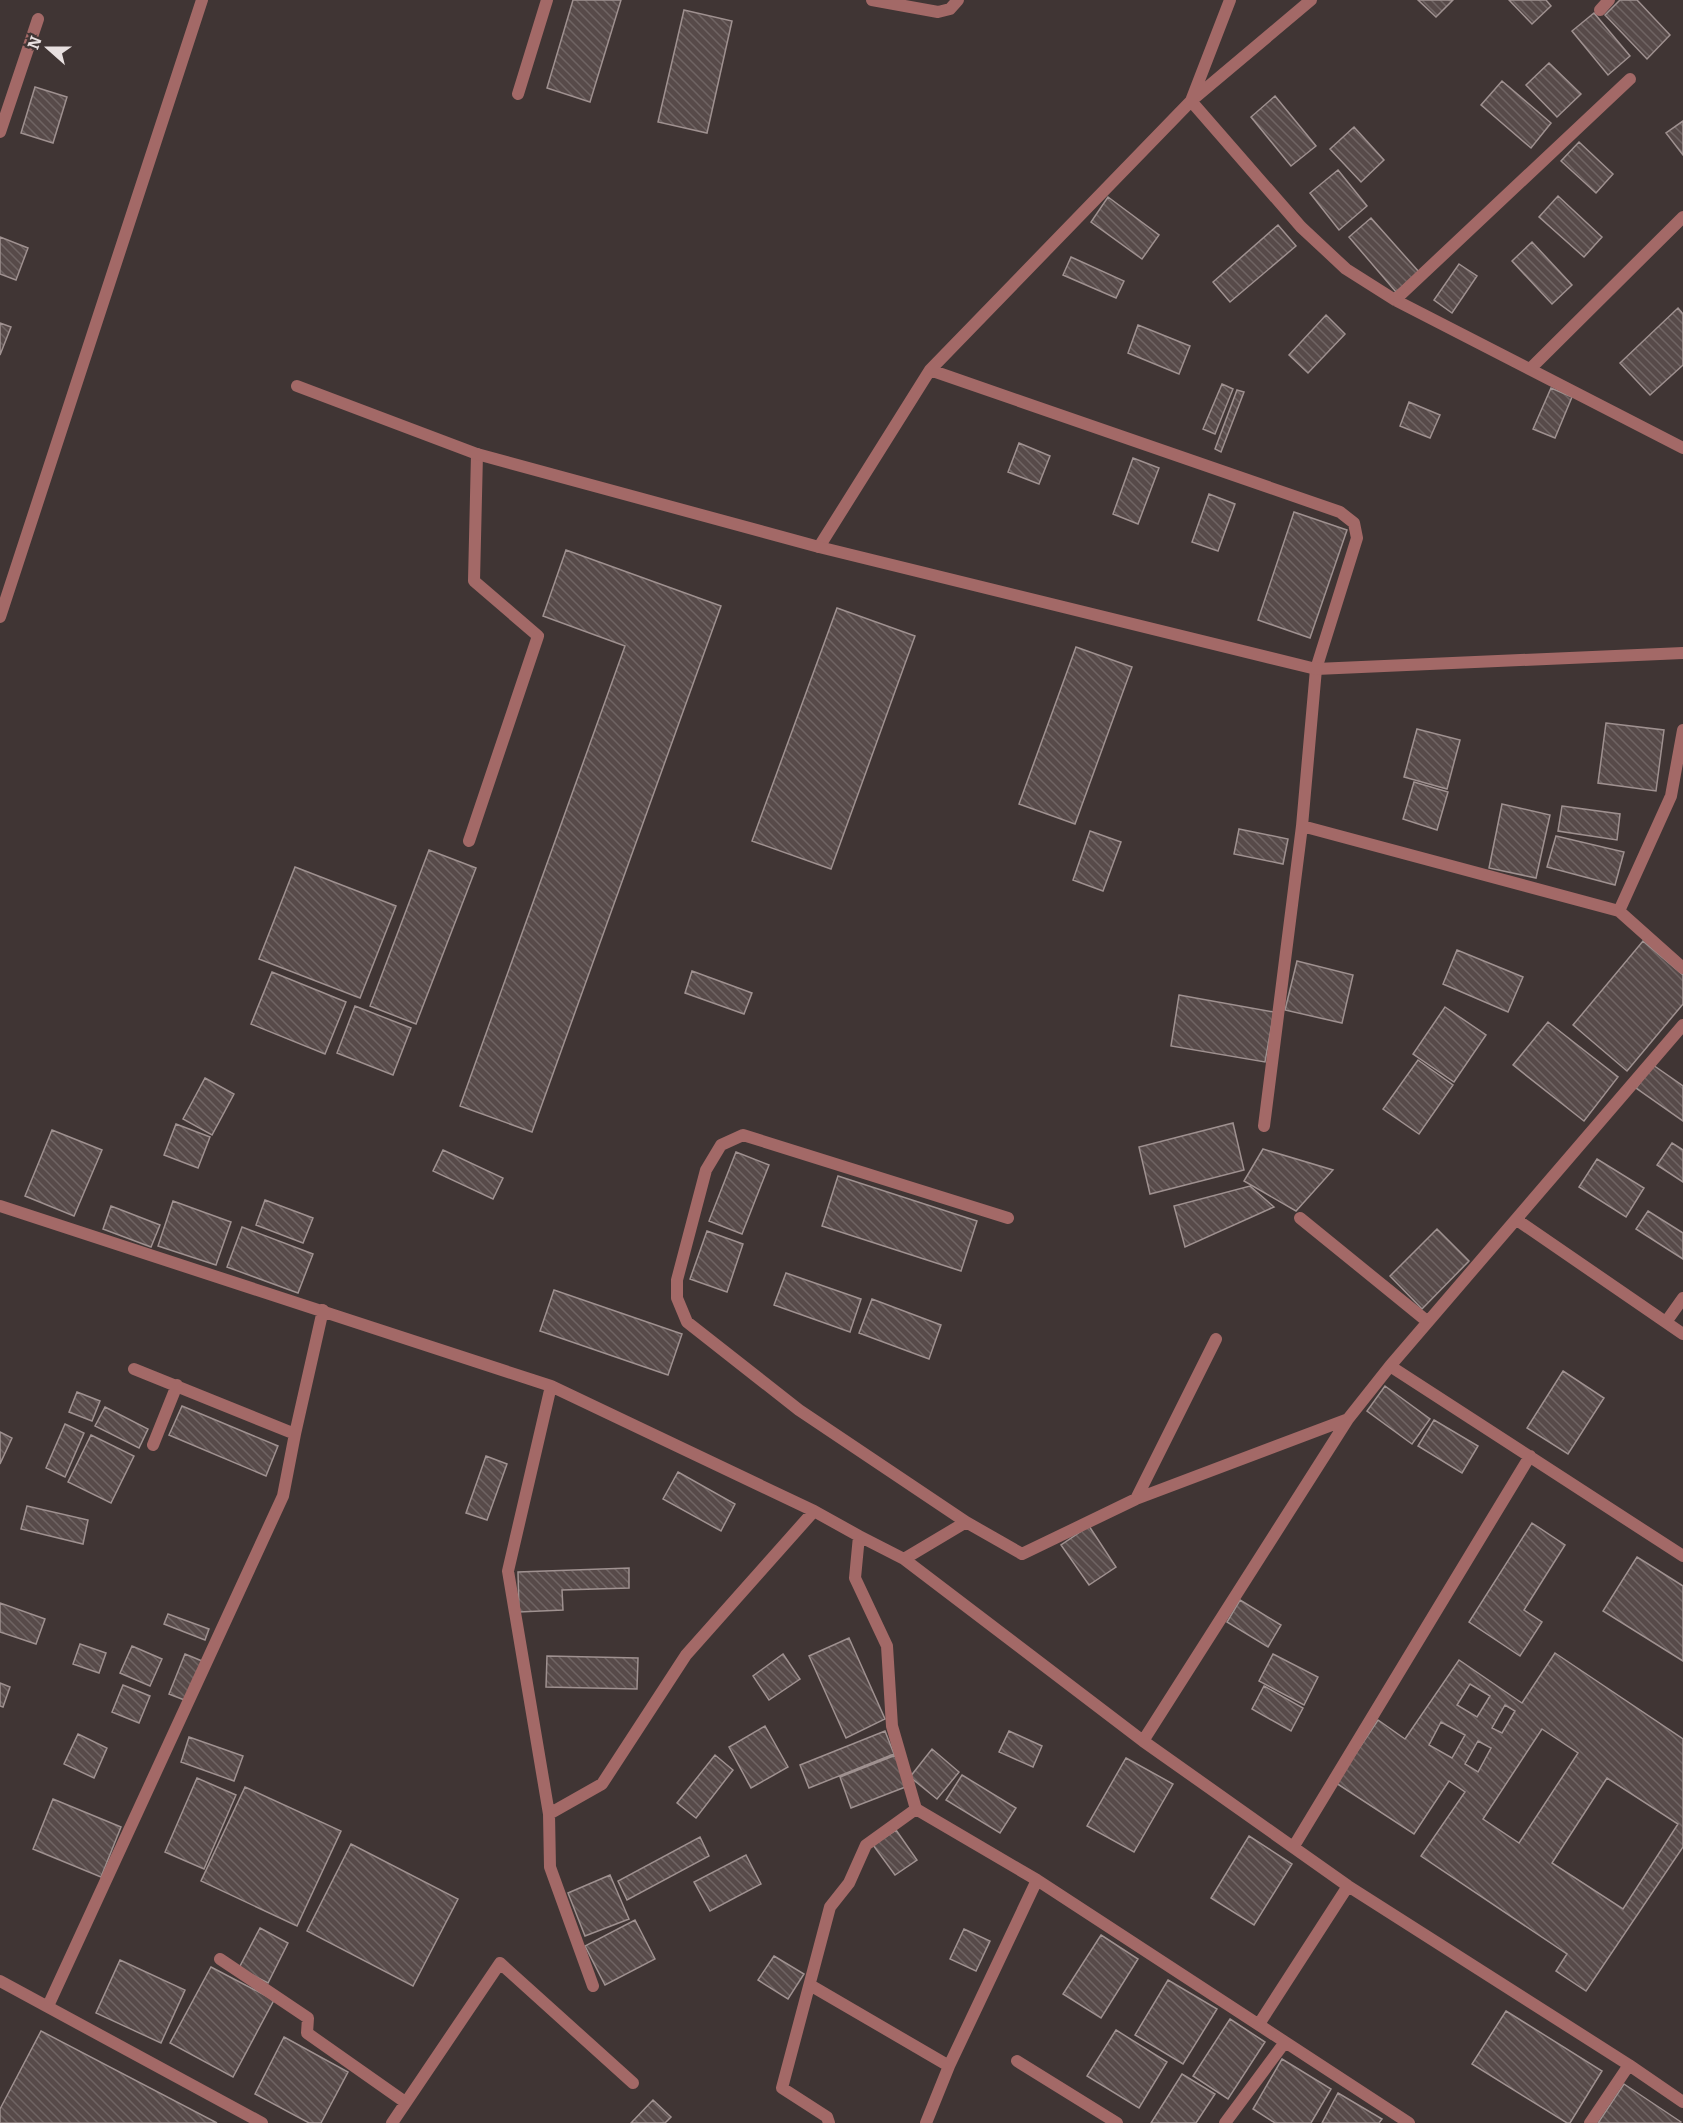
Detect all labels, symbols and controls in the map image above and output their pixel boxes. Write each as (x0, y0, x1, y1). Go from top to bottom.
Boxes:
north arrow (18, 18, 78, 78)
text: N (23, 34, 46, 52)

